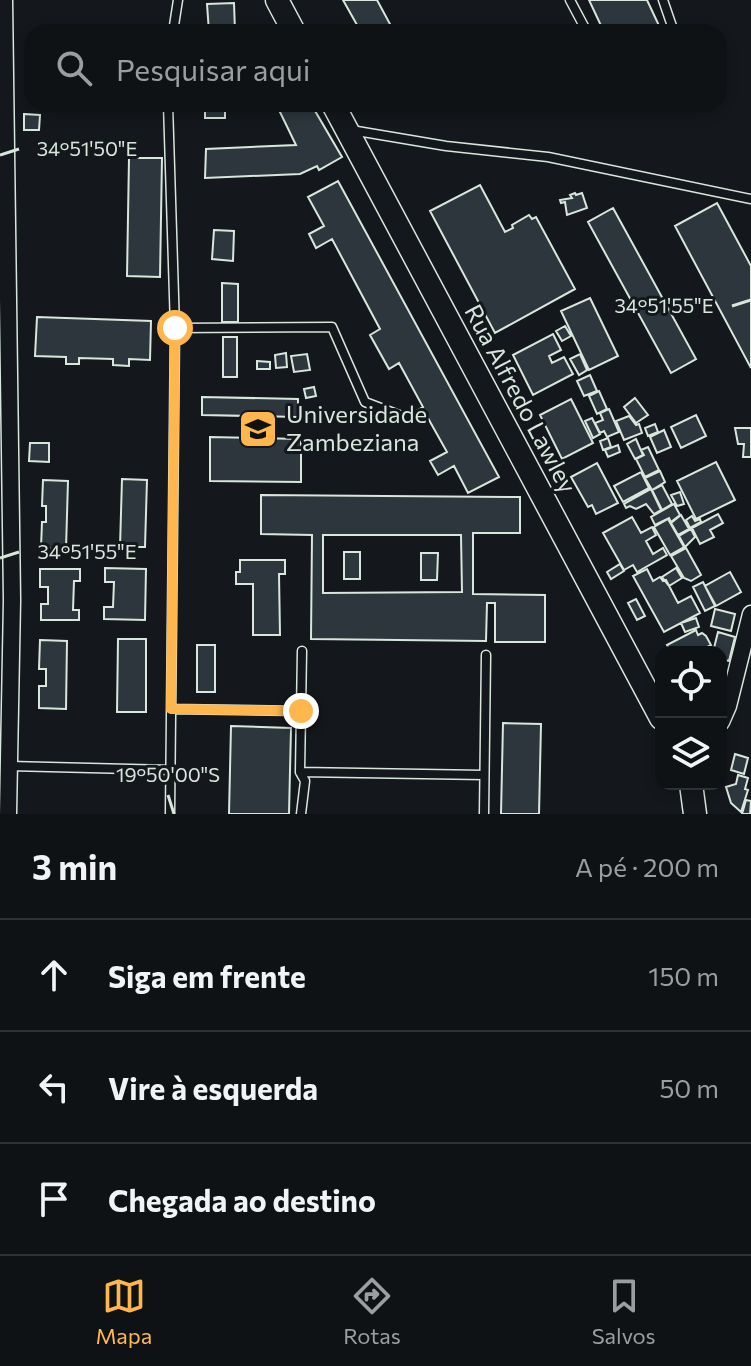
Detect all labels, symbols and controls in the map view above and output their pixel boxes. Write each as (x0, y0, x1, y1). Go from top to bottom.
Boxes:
search box (24, 24, 727, 112)
icon: search (52, 46, 96, 90)
text: Pesquisar aqui (116, 50, 311, 87)
text: 34°51'50"E (37, 136, 137, 160)
text: 34°51'55"E (614, 293, 714, 317)
street label: Rua Alfredo Lawley (459, 299, 583, 498)
route start (157, 310, 193, 346)
place label: Universidade Zambeziana (286, 399, 427, 456)
school or university icon: Universidade Zambeziana (237, 408, 279, 450)
text: 34°51'55"E (37, 539, 137, 563)
map controls (655, 646, 727, 790)
button: locate (655, 646, 727, 718)
route end (283, 693, 319, 729)
button: layers (655, 718, 727, 790)
text: 19°50'00"S (116, 762, 220, 786)
text: 3 min (32, 845, 117, 887)
text: A pé · 200 m (575, 851, 719, 882)
icon: ahead (32, 953, 76, 997)
text: Siga em frente (108, 957, 306, 994)
text: 150 m (648, 960, 719, 991)
icon: left (32, 1065, 76, 1109)
text: Vire à esquerda (108, 1069, 318, 1106)
text: 50 m (659, 1072, 719, 1103)
icon: arrive (32, 1177, 76, 1221)
text: Chegada ao destino (108, 1181, 376, 1218)
tab: Mapa (95, 1274, 152, 1349)
tab: Rotas (343, 1274, 401, 1349)
tab: Salvos (592, 1274, 656, 1349)

